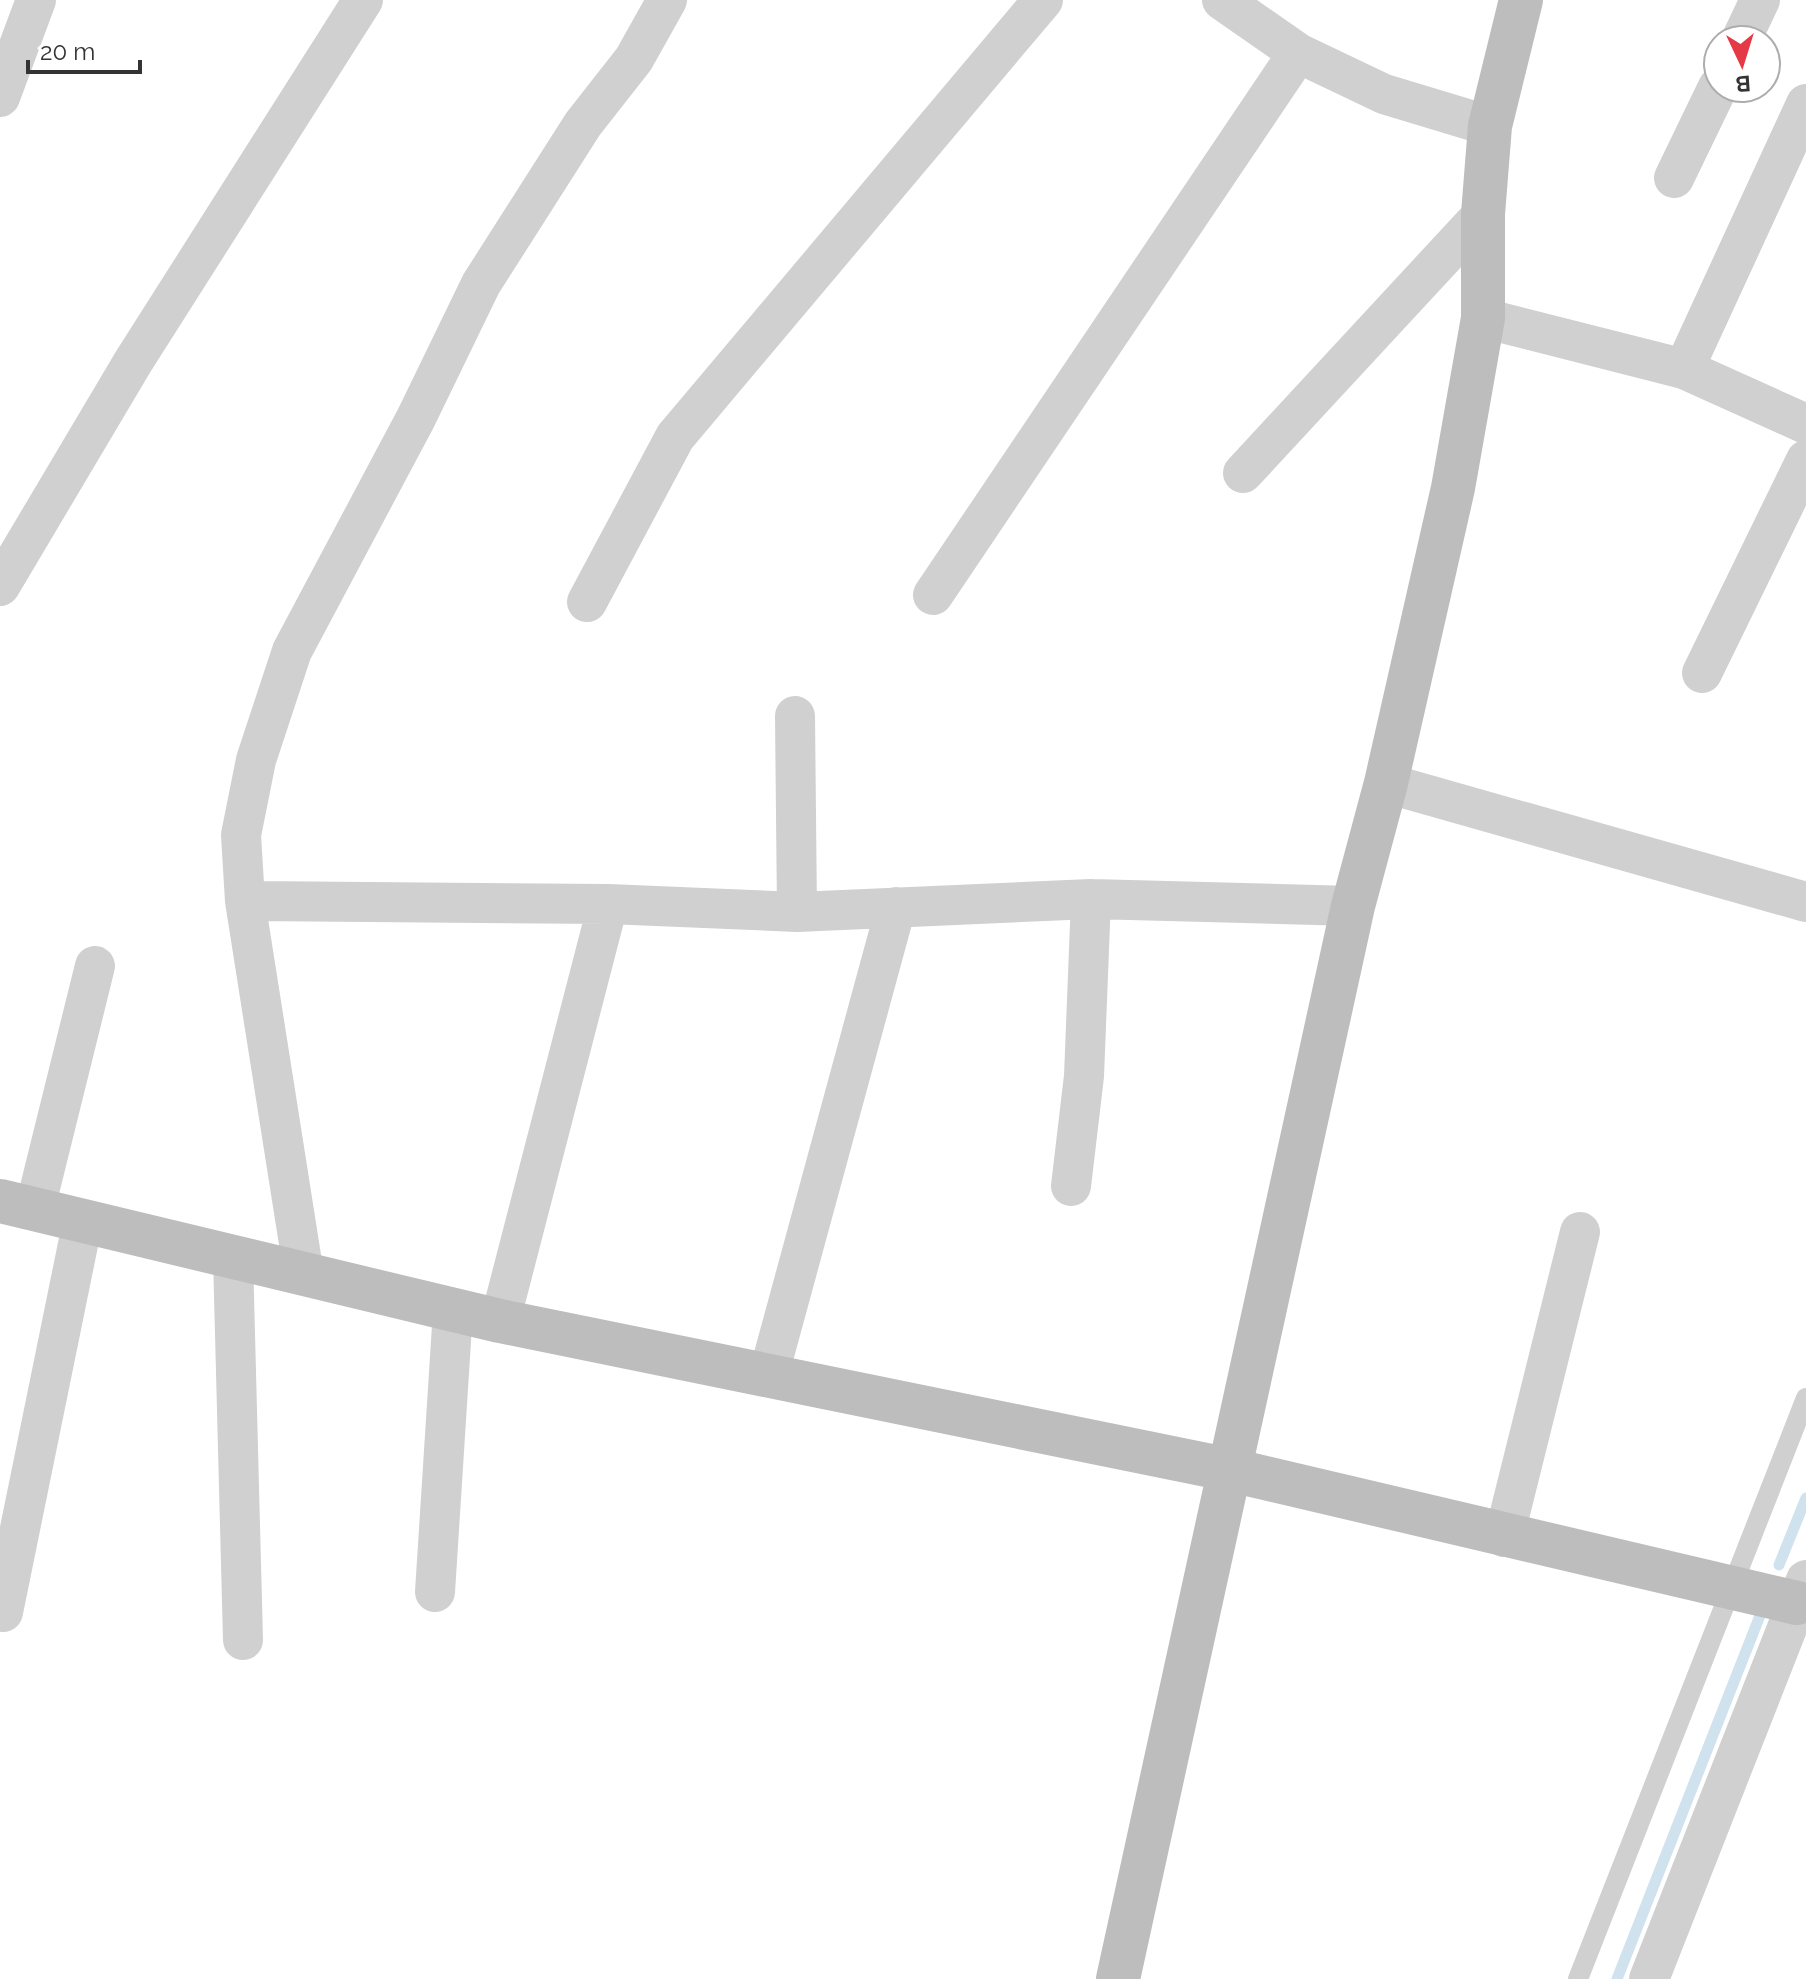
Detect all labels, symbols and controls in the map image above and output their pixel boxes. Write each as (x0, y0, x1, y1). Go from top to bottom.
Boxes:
scale bar (28, 24, 140, 74)
north arrow (1702, 24, 1782, 104)
text: 20 m (40, 37, 95, 66)
text: B (1735, 70, 1752, 97)

